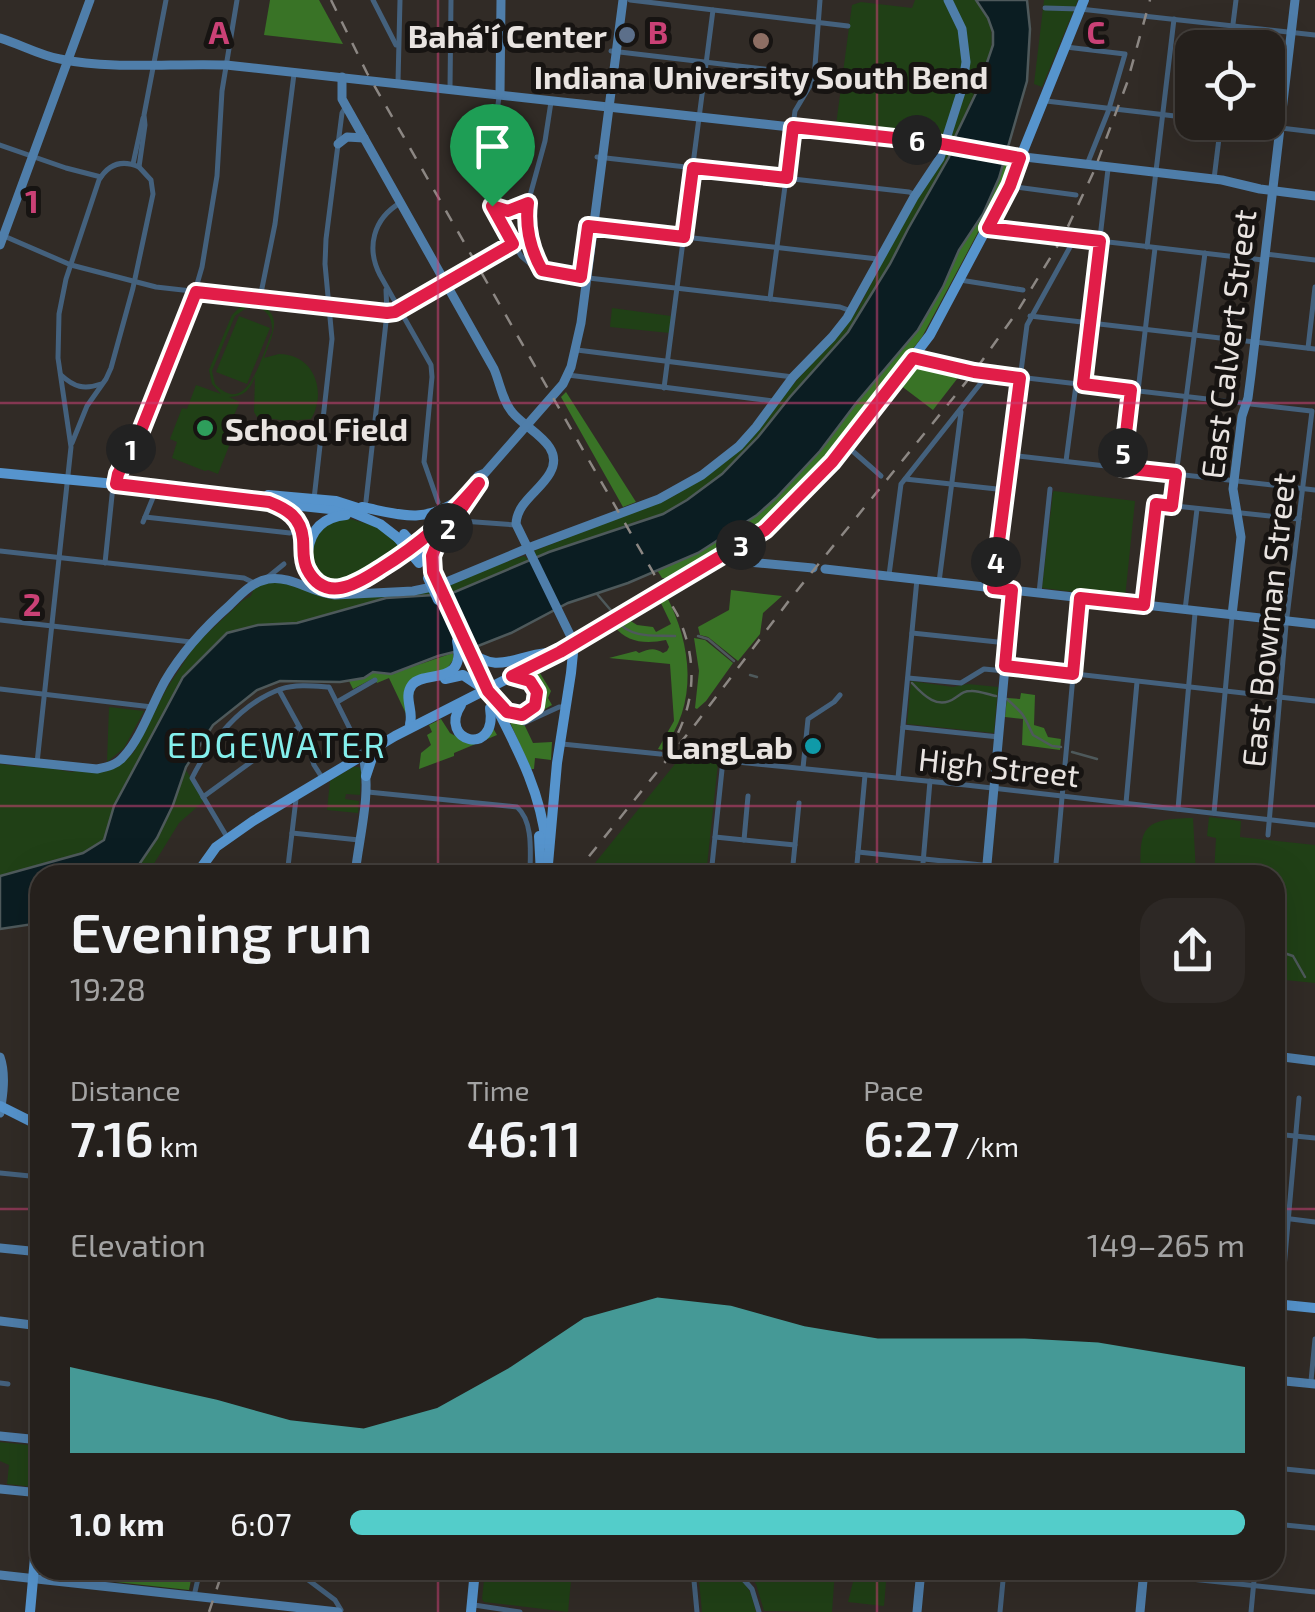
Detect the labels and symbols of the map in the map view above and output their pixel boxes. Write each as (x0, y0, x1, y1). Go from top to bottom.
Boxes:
text: A (209, 12, 230, 50)
text: B (648, 12, 668, 50)
text: C (1087, 12, 1105, 50)
place label: Bahá'í Center (408, 16, 607, 54)
marker: Bahá'í Center (616, 24, 638, 46)
marker: Indiana University South Bend (750, 30, 772, 52)
place label: Indiana University South Bend (534, 57, 988, 96)
pin (450, 104, 535, 207)
pin: 6 (892, 115, 942, 165)
text: 1 (25, 181, 39, 219)
street label: East Calvert Street (1192, 207, 1262, 481)
place label: School Field (225, 409, 408, 447)
marker: School Field (194, 417, 216, 439)
pin: 1 (106, 424, 156, 474)
pin: 5 (1098, 428, 1148, 478)
street label: East Bowman Street (1233, 471, 1301, 769)
pin: 2 (423, 503, 473, 553)
pin: 3 (716, 520, 766, 570)
pin: 4 (971, 537, 1021, 587)
text: 2 (23, 584, 41, 622)
district label: EDGEWATER (167, 723, 387, 765)
place label: LangLab (665, 727, 793, 765)
marker: LangLab (802, 735, 824, 757)
street label: High Street (917, 739, 1081, 793)

